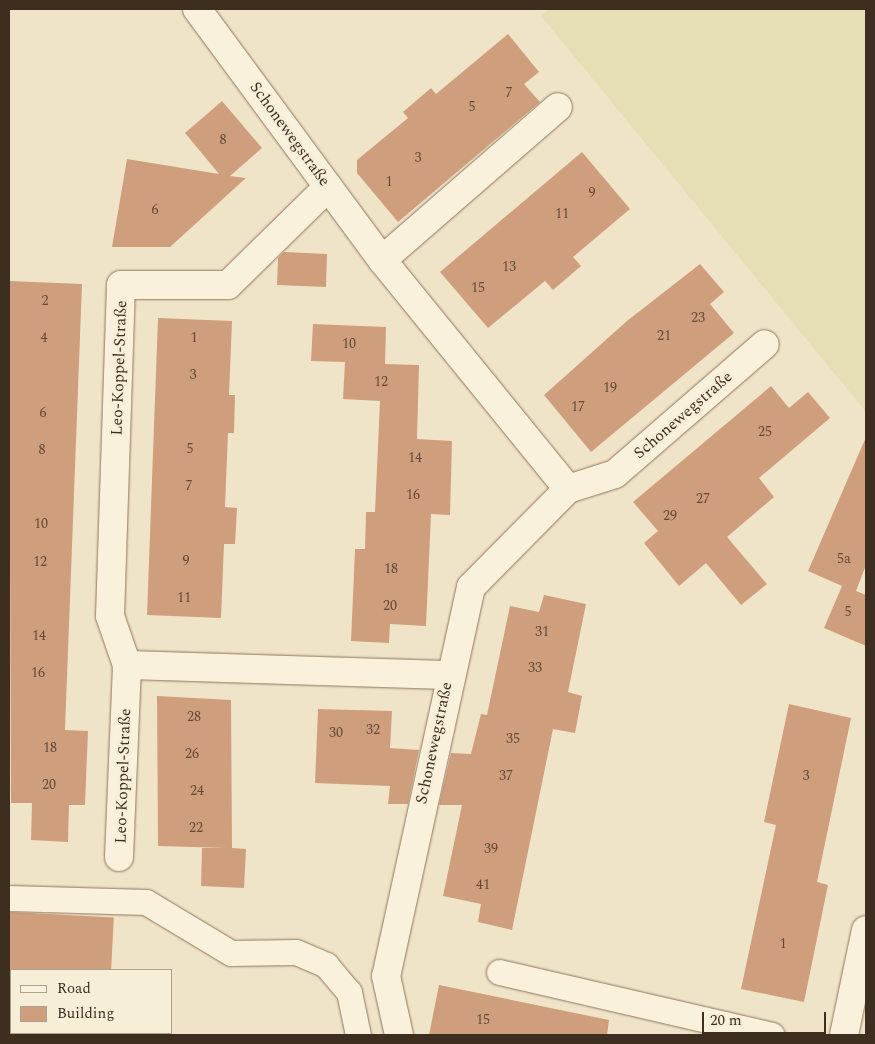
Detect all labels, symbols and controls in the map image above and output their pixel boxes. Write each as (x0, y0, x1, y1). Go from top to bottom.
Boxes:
street label: Schonewegstraße (246, 78, 334, 190)
house number: 7 (506, 85, 512, 101)
house number: 5 (469, 99, 475, 115)
house number: 8 (220, 132, 226, 148)
house number: 3 (415, 150, 421, 166)
house number: 1 (386, 174, 392, 190)
house number: 9 (589, 185, 595, 201)
house number: 6 (152, 202, 158, 218)
house number: 11 (555, 206, 569, 222)
house number: 13 (502, 259, 516, 275)
house number: 15 (471, 280, 485, 296)
house number: 2 (42, 293, 48, 309)
street label: Leo-Koppel-Straße (107, 300, 131, 436)
house number: 23 (691, 310, 705, 326)
house number: 21 (657, 328, 671, 344)
house number: 4 (41, 330, 47, 346)
house number: 1 (191, 330, 197, 346)
house number: 10 (342, 336, 356, 352)
house number: 3 (190, 367, 196, 383)
street label: Schonewegstraße (630, 367, 736, 463)
house number: 12 (374, 374, 388, 390)
house number: 19 (603, 380, 617, 396)
house number: 17 (571, 399, 585, 415)
house number: 6 (40, 405, 46, 421)
house number: 25 (758, 424, 772, 440)
house number: 5 (187, 441, 193, 457)
house number: 8 (39, 442, 45, 458)
house number: 14 (408, 450, 422, 466)
house number: 7 (186, 478, 192, 494)
house number: 16 (406, 487, 420, 503)
house number: 27 (696, 491, 710, 507)
house number: 29 (663, 508, 677, 524)
house number: 10 (34, 516, 48, 532)
house number: 5a (837, 551, 851, 567)
house number: 9 (183, 553, 189, 569)
house number: 12 (33, 554, 47, 570)
house number: 18 (384, 561, 398, 577)
house number: 11 (177, 590, 191, 606)
house number: 20 (383, 598, 397, 614)
house number: 5 (845, 604, 851, 620)
house number: 31 (535, 624, 549, 640)
house number: 14 (32, 628, 46, 644)
house number: 33 (528, 660, 542, 676)
house number: 16 (31, 665, 45, 681)
street label: Schonewegstraße (412, 680, 456, 806)
street label: Leo-Koppel-Straße (111, 708, 135, 844)
house number: 28 (187, 709, 201, 725)
house number: 32 (366, 722, 380, 738)
house number: 30 (329, 725, 343, 741)
house number: 35 (506, 731, 520, 747)
house number: 18 (43, 740, 57, 756)
house number: 26 (185, 746, 199, 762)
house number: 37 (499, 768, 513, 784)
house number: 3 (803, 768, 809, 784)
house number: 20 (42, 777, 56, 793)
house number: 24 (190, 783, 204, 799)
house number: 22 (189, 820, 203, 836)
house number: 39 (484, 841, 498, 857)
house number: 41 (476, 877, 490, 893)
house number: 1 (780, 936, 786, 952)
legend (10, 969, 172, 1034)
text: Road (57, 977, 91, 1000)
text: Building (57, 1002, 114, 1025)
scale bar (705, 1002, 829, 1034)
text: 20 m (710, 1009, 742, 1032)
house number: 15 (476, 1012, 490, 1028)

